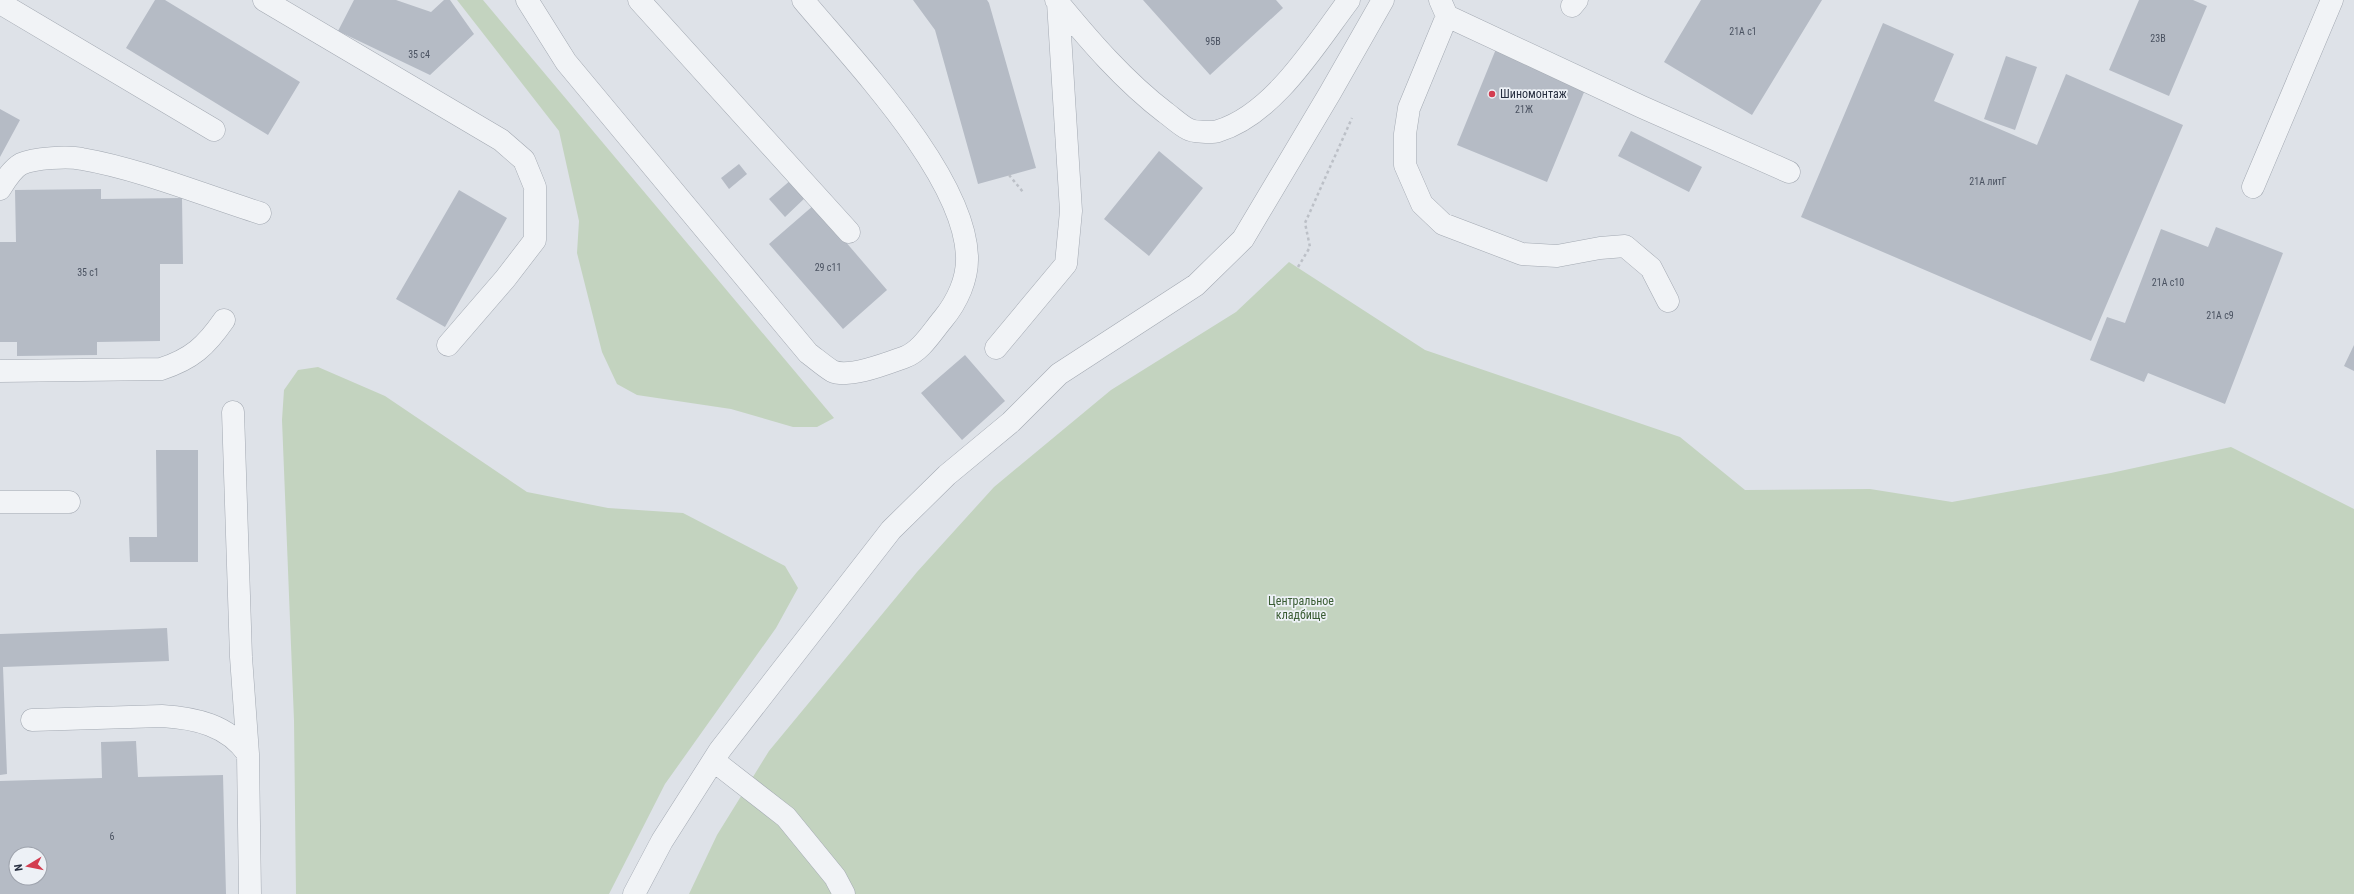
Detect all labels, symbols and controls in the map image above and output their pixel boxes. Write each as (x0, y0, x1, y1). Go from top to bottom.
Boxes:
house number: 21А с1 (1729, 26, 1757, 37)
house number: 23В (2150, 33, 2166, 44)
house number: 95В (1205, 36, 1221, 47)
house number: 35 с4 (408, 49, 430, 60)
place label: Шиномонтаж (1500, 87, 1567, 101)
marker: Шиномонтаж (1487, 89, 1497, 99)
house number: 21Ж (1515, 104, 1533, 115)
house number: 21А литГ (1969, 176, 2007, 187)
house number: 29 с11 (815, 262, 841, 273)
house number: 35 с1 (77, 267, 99, 278)
house number: 21А с10 (2152, 277, 2184, 288)
house number: 21А с9 (2206, 310, 2234, 321)
park label: Центральное кладбище (1268, 594, 1334, 622)
house number: 6 (110, 831, 115, 842)
north arrow (8, 846, 48, 886)
text: N (12, 863, 26, 872)

